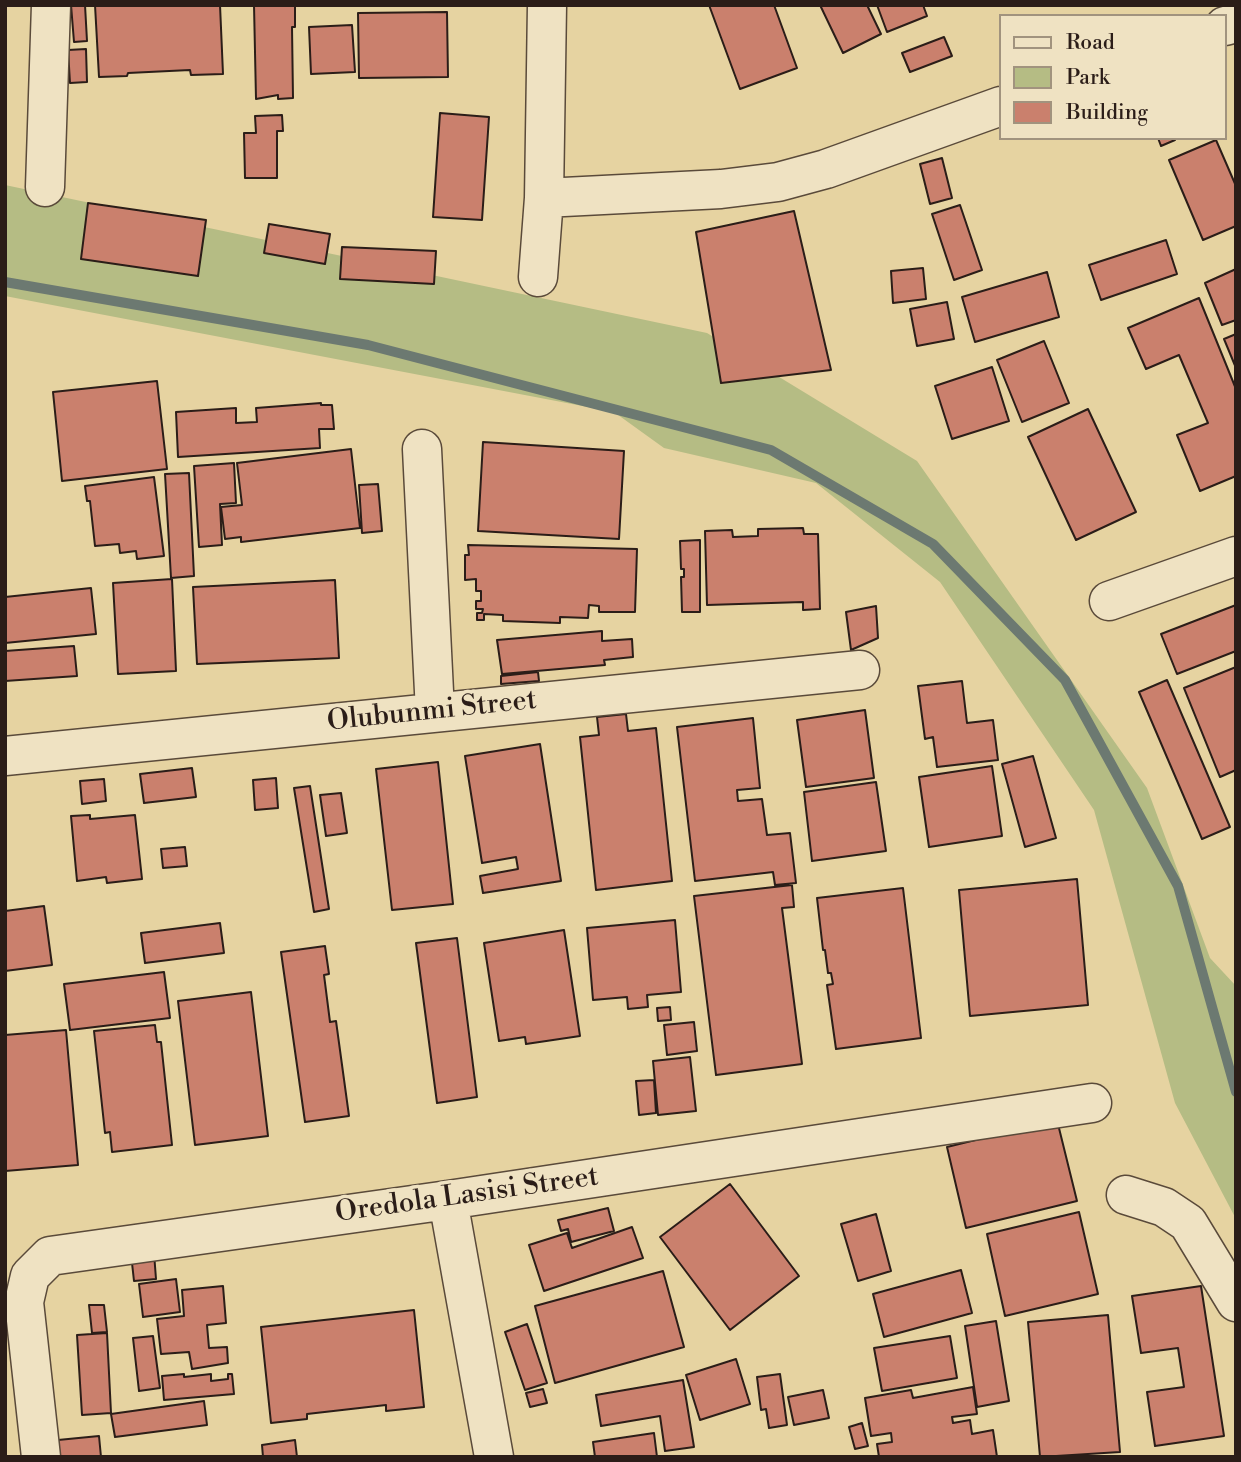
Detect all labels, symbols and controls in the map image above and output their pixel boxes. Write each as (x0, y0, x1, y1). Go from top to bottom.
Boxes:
legend (1000, 14, 1227, 140)
text: Road (1066, 30, 1115, 56)
text: Park (1066, 65, 1110, 91)
text: Building (1066, 100, 1148, 126)
street label: Olubunmi Street (326, 684, 538, 740)
street label: Oredola Lasisi Street (333, 1161, 601, 1231)

